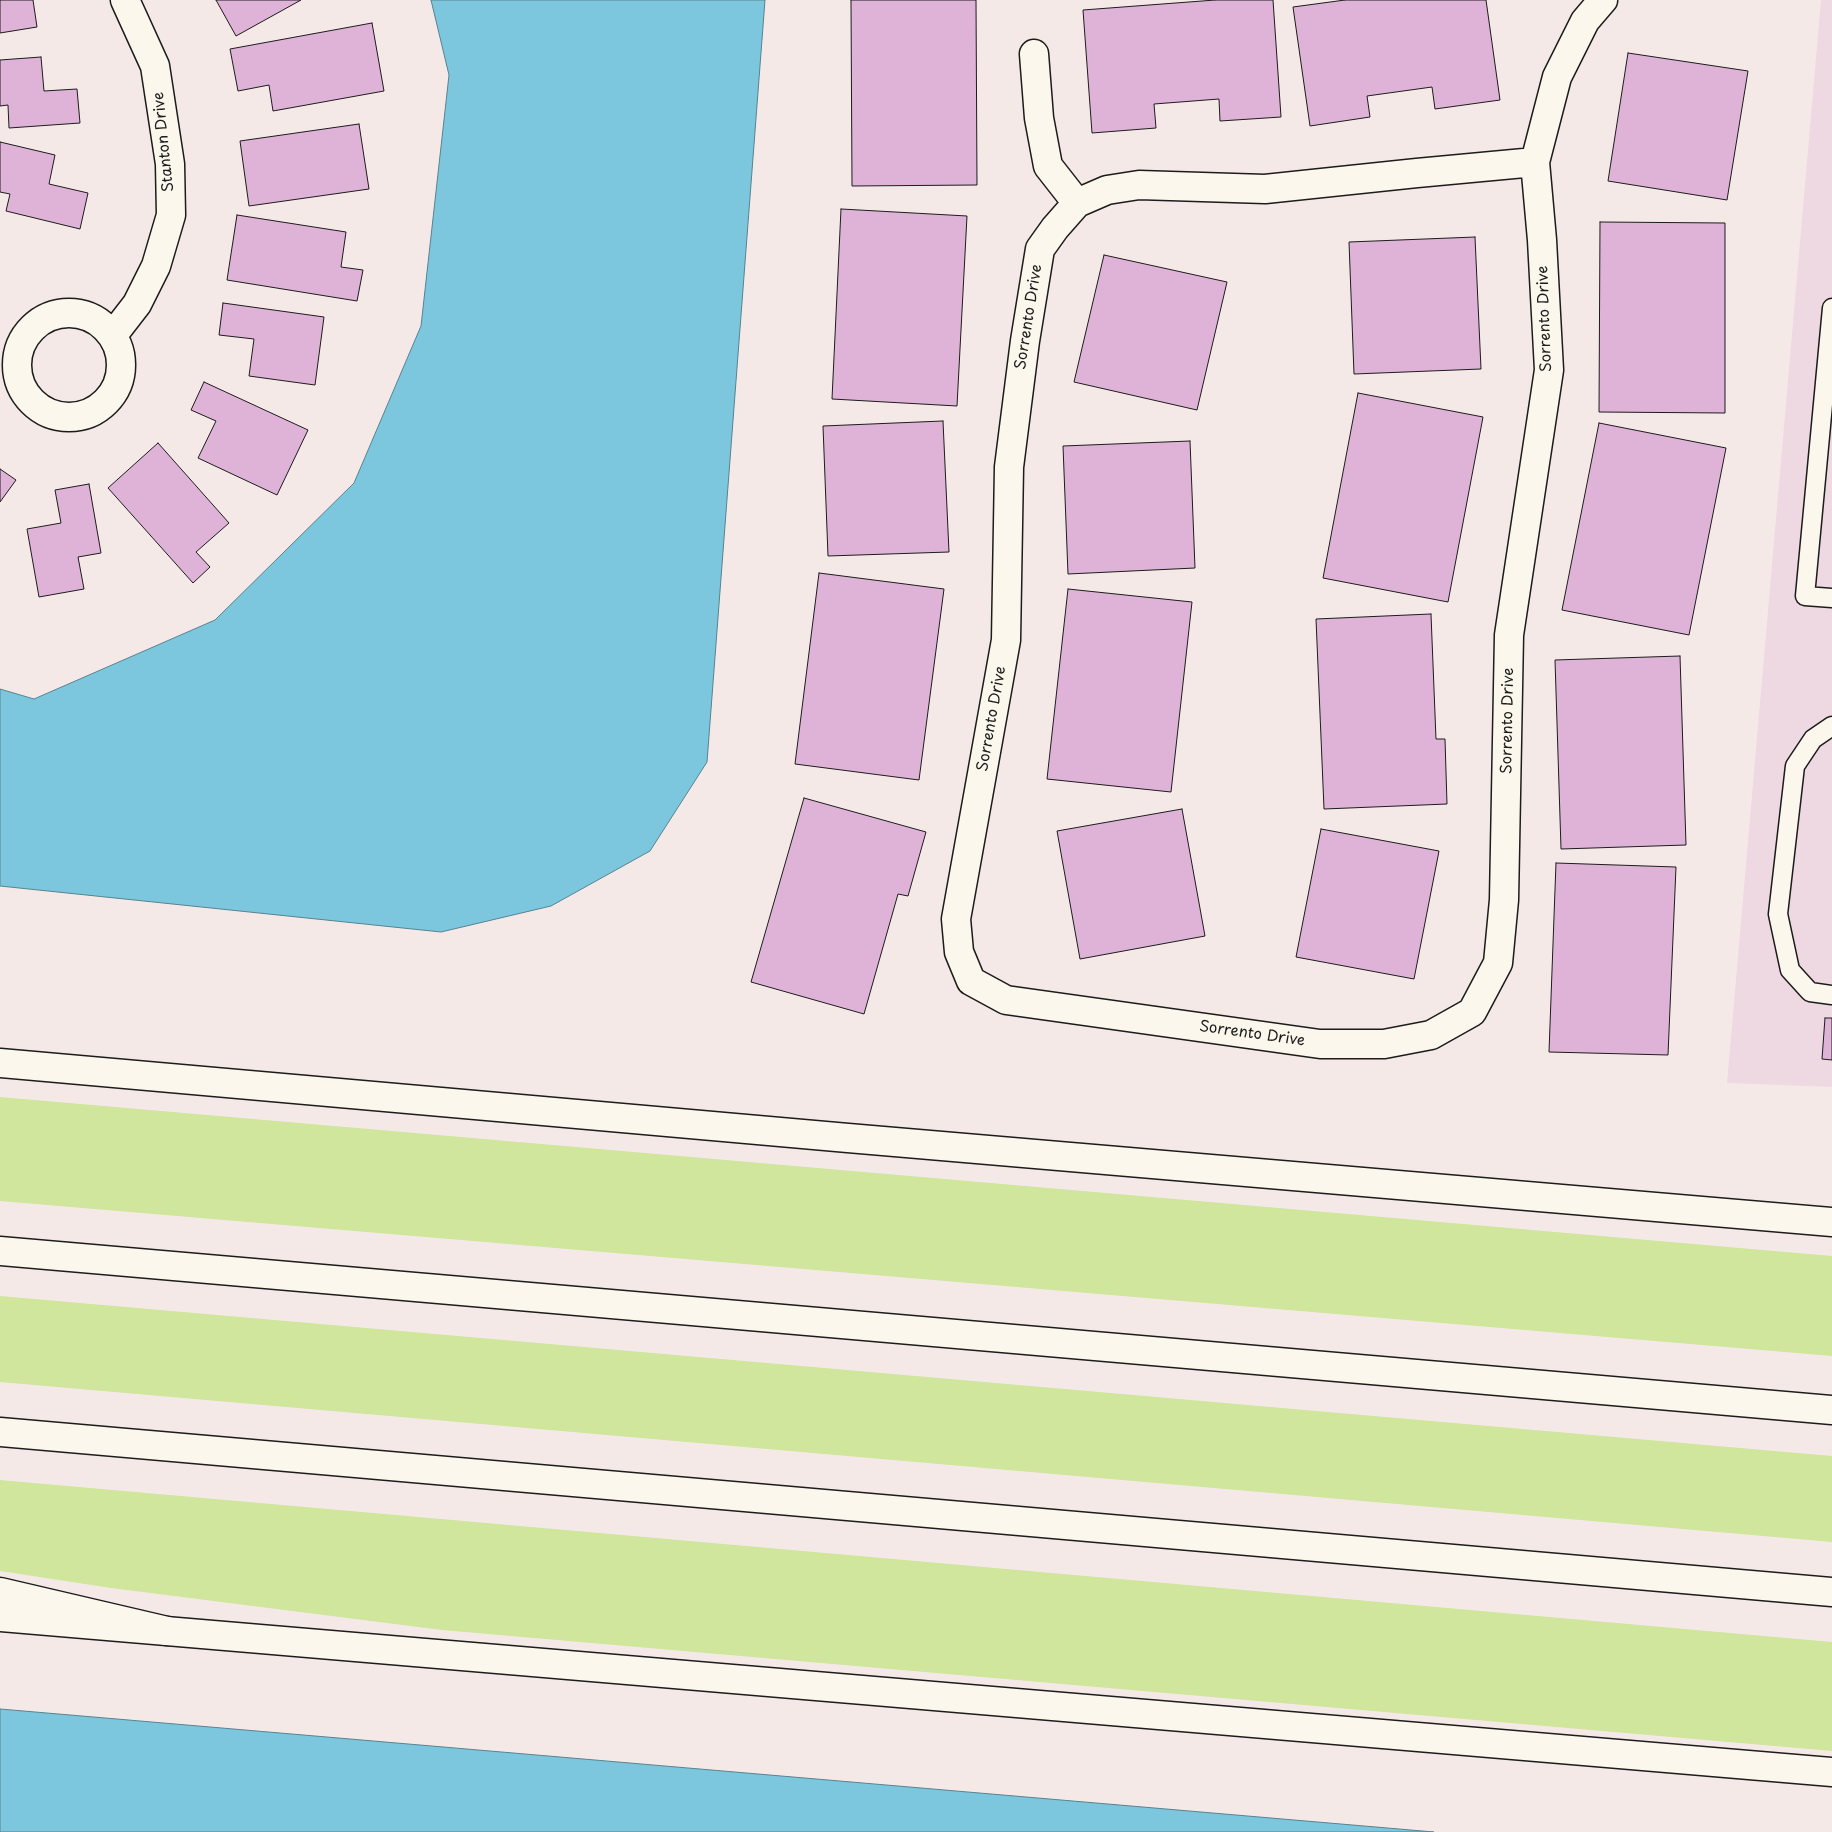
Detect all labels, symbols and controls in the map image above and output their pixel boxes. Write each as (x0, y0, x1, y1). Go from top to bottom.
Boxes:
street label: Stanton Drive (150, 91, 178, 193)
street label: Sorrento Drive (1012, 263, 1046, 371)
street label: Sorrento Drive (1534, 265, 1556, 373)
street label: Sorrento Drive (974, 665, 1010, 773)
street label: Sorrento Drive (1498, 668, 1518, 774)
street label: Sorrento Drive (1198, 1018, 1306, 1050)

